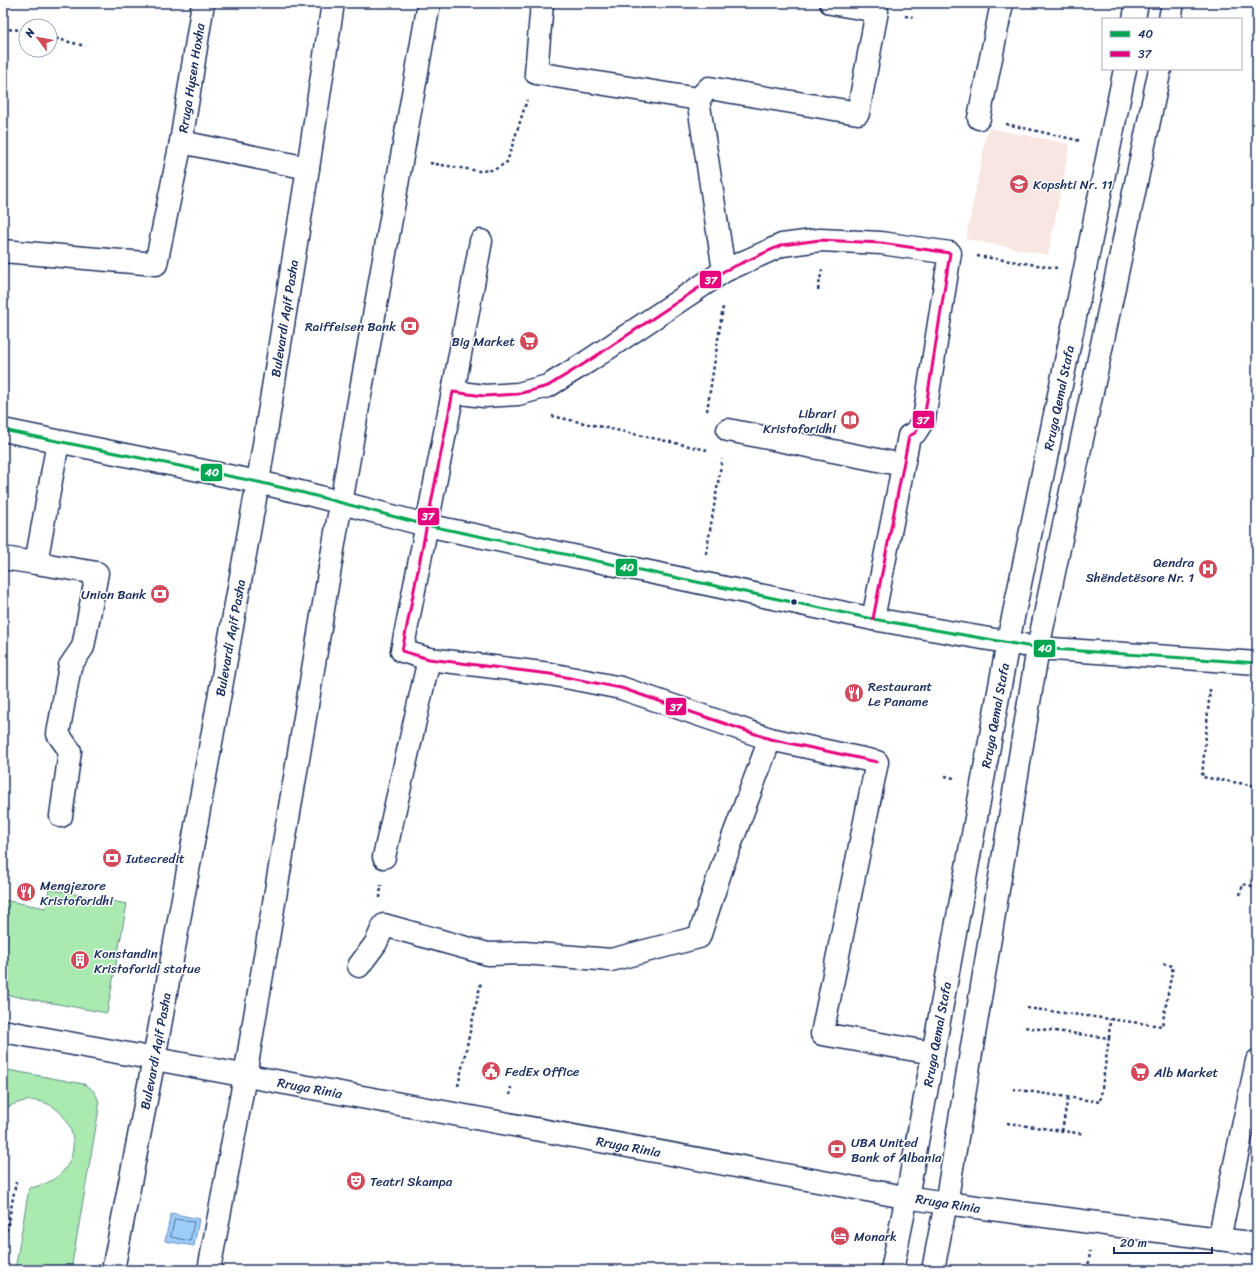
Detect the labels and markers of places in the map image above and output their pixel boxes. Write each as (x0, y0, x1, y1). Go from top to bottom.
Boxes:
school or university icon: Kopshti Nr. 11 (1008, 173, 1030, 195)
place label: Kopshti Nr. 11 (1033, 173, 1113, 196)
place label: Raiffeisen Bank (305, 315, 396, 338)
bank icon: Raiffeisen Bank (399, 315, 421, 337)
place label: Big Market (451, 330, 515, 353)
supermarket icon: Big Market (518, 330, 540, 352)
place label: Librari Kristoforidhi (763, 402, 836, 440)
library icon: Librari Kristoforidhi (839, 409, 861, 431)
place label: Qendra Shëndetësore Nr. 1 (1086, 551, 1194, 589)
hospital icon: Qendra Shëndetësore Nr. 1 (1197, 558, 1219, 580)
place label: Union Bank (81, 583, 146, 606)
bank icon: Union Bank (149, 583, 171, 605)
unlabelled marker (789, 597, 799, 607)
place label: Restaurant Le Paname (868, 675, 933, 713)
restaurant icon: Restaurant Le Paname (843, 682, 865, 704)
bank icon: Iutecredit (101, 847, 123, 869)
place label: Iutecredit (125, 847, 185, 870)
place label: Mengjezore Kristoforidhi (40, 874, 113, 912)
restaurant icon: Mengjezore Kristoforidhi (15, 881, 37, 903)
place label: Konstandin Kristoforidi statue (94, 942, 201, 980)
building icon: Konstandin Kristoforidi statue (69, 949, 91, 971)
public building icon: FedEx Office (480, 1060, 502, 1082)
place label: FedEx Office (505, 1060, 580, 1083)
supermarket icon: Alb Market (1129, 1061, 1151, 1083)
place label: Alb Market (1153, 1061, 1219, 1084)
place label: UBA United Bank of Albania (851, 1131, 942, 1169)
bank icon: UBA United Bank of Albania (826, 1138, 848, 1160)
theatre icon: Teatri Skampa (345, 1170, 367, 1192)
place label: Teatri Skampa (370, 1170, 453, 1193)
hotel icon: Monark (829, 1225, 851, 1247)
place label: Monark (854, 1225, 897, 1248)

